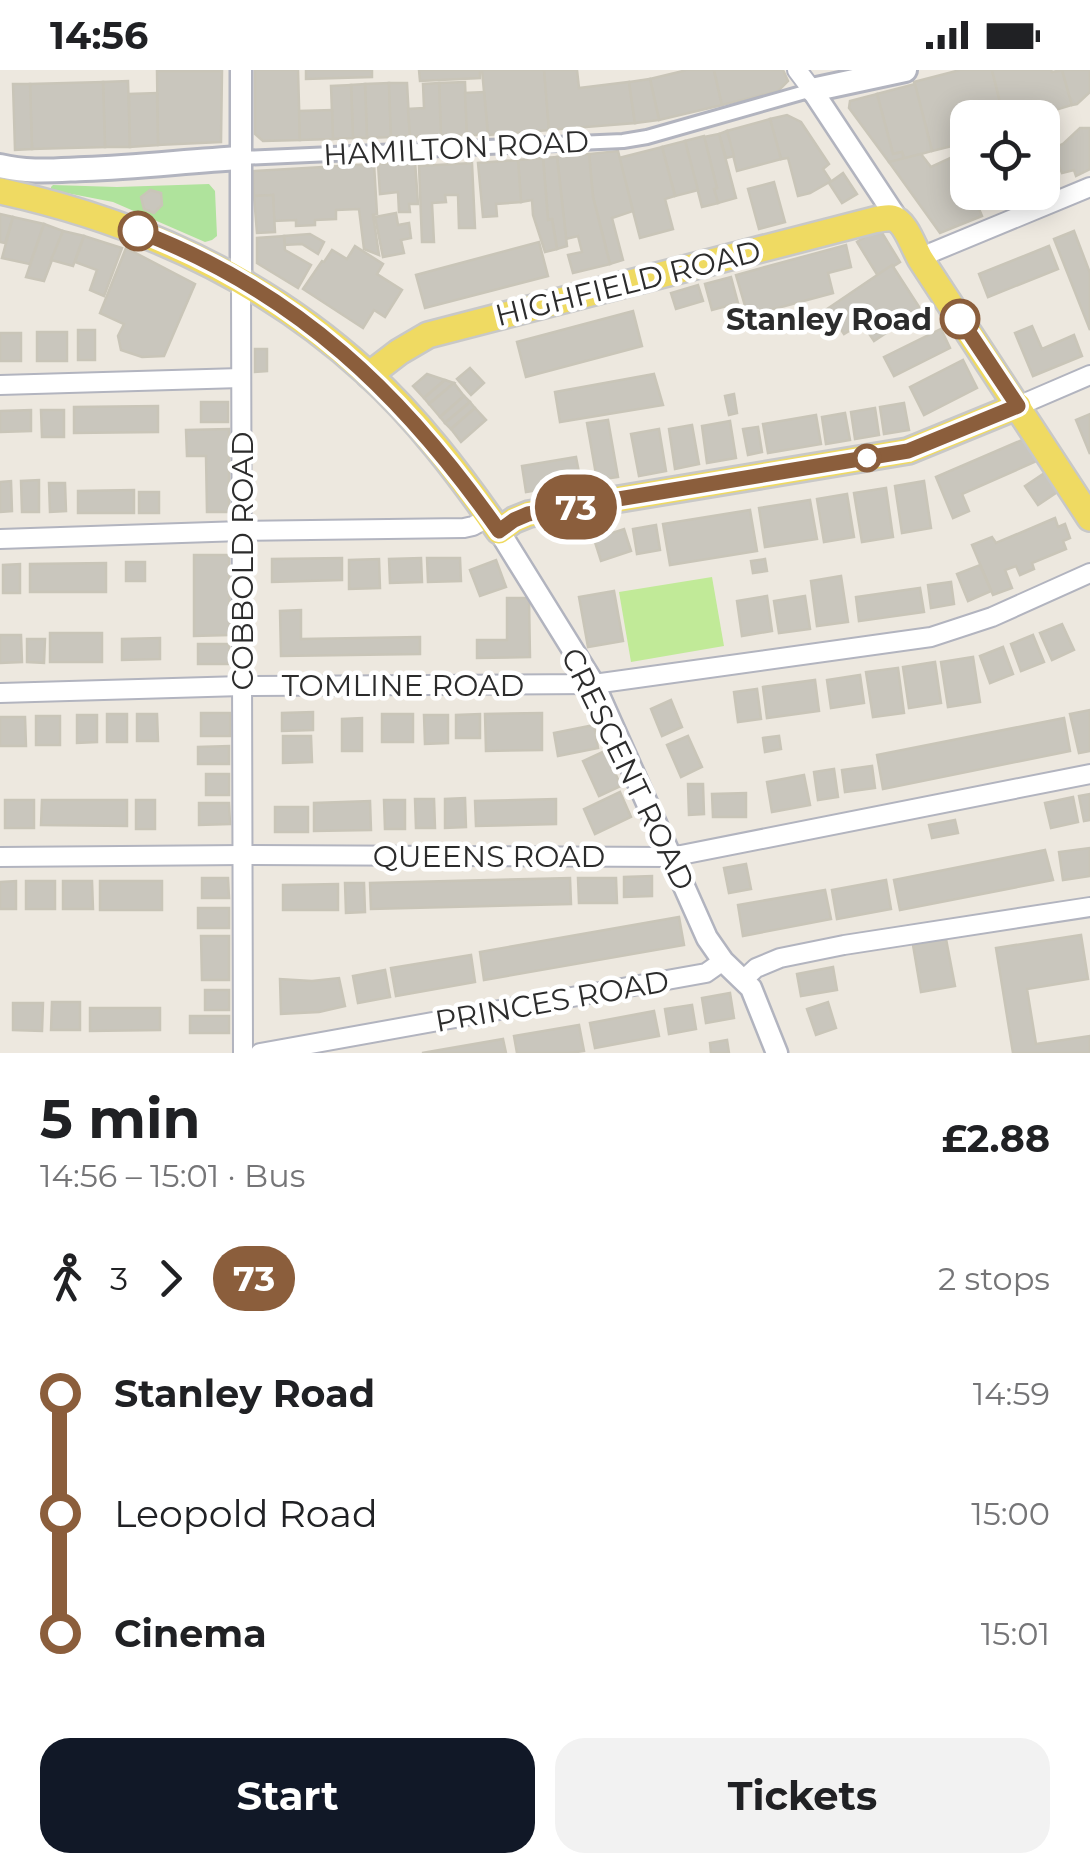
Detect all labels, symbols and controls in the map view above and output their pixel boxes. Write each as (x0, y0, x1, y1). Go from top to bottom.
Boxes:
text: 14:56 (50, 12, 148, 59)
map controls (950, 100, 1060, 210)
button: locate (950, 100, 1060, 210)
street label: HAMILTON ROAD (322, 123, 590, 173)
unlabelled marker (119, 212, 157, 250)
street label: HIGHFIELD ROAD (491, 232, 765, 334)
marker: Stanley Road (941, 300, 979, 338)
place label: Stanley Road (726, 301, 932, 338)
street label: COBBOLD ROAD (224, 432, 261, 690)
unlabelled marker (854, 445, 880, 471)
line badge: 73 (531, 474, 621, 540)
text: 73 (555, 486, 597, 529)
street label: CRESCENT ROAD (553, 642, 703, 896)
street label: TOMLINE ROAD (282, 667, 524, 704)
street label: QUEENS ROAD (373, 838, 605, 875)
street label: PRINCES ROAD (432, 962, 672, 1040)
text: 5 min (40, 1085, 201, 1152)
text: £2.88 (942, 1115, 1050, 1162)
text: 14:56 – 15:01 · Bus (40, 1156, 305, 1195)
icon: walk (40, 1251, 95, 1306)
icon: forward (143, 1251, 198, 1306)
text: 73 (233, 1257, 275, 1300)
text: 3 (110, 1259, 128, 1298)
text: 2 stops (938, 1259, 1050, 1298)
text: Stanley Road (114, 1370, 375, 1417)
text: 14:59 (973, 1374, 1050, 1413)
text: Leopold Road (114, 1490, 378, 1537)
text: 15:00 (971, 1494, 1050, 1533)
text: Cinema (114, 1610, 267, 1657)
text: 15:01 (981, 1614, 1050, 1653)
button: Start (40, 1738, 535, 1853)
button: Tickets (555, 1738, 1050, 1853)

